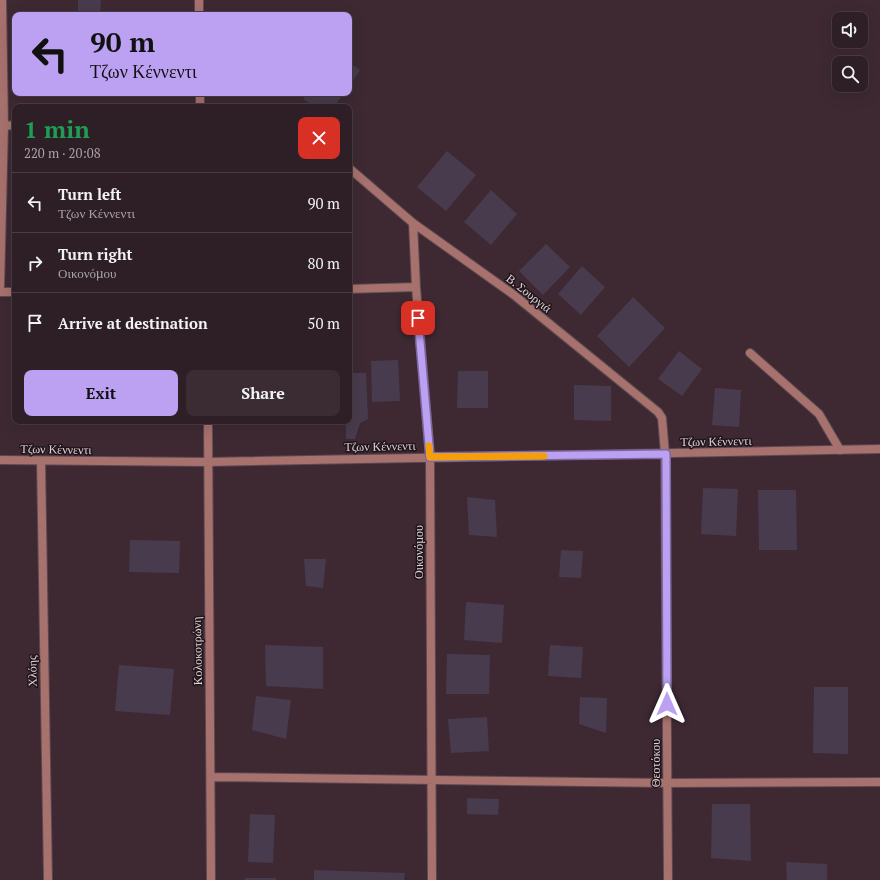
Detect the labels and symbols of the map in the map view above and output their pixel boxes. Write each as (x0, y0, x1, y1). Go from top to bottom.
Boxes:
street label: Β. Σουργιά (503, 271, 555, 316)
pin (401, 301, 435, 335)
street label: Τζων Κέννεντι (680, 433, 752, 449)
street label: Τζων Κέννεντι (344, 438, 416, 454)
street label: Τζων Κέννεντι (20, 441, 92, 457)
street label: Οικονόμου (411, 525, 426, 579)
street label: Κολοκοτρώνη (189, 617, 205, 685)
street label: Χλόης (24, 655, 40, 687)
position arrow (646, 683, 688, 725)
street label: Θεοτόκου (648, 739, 663, 787)

